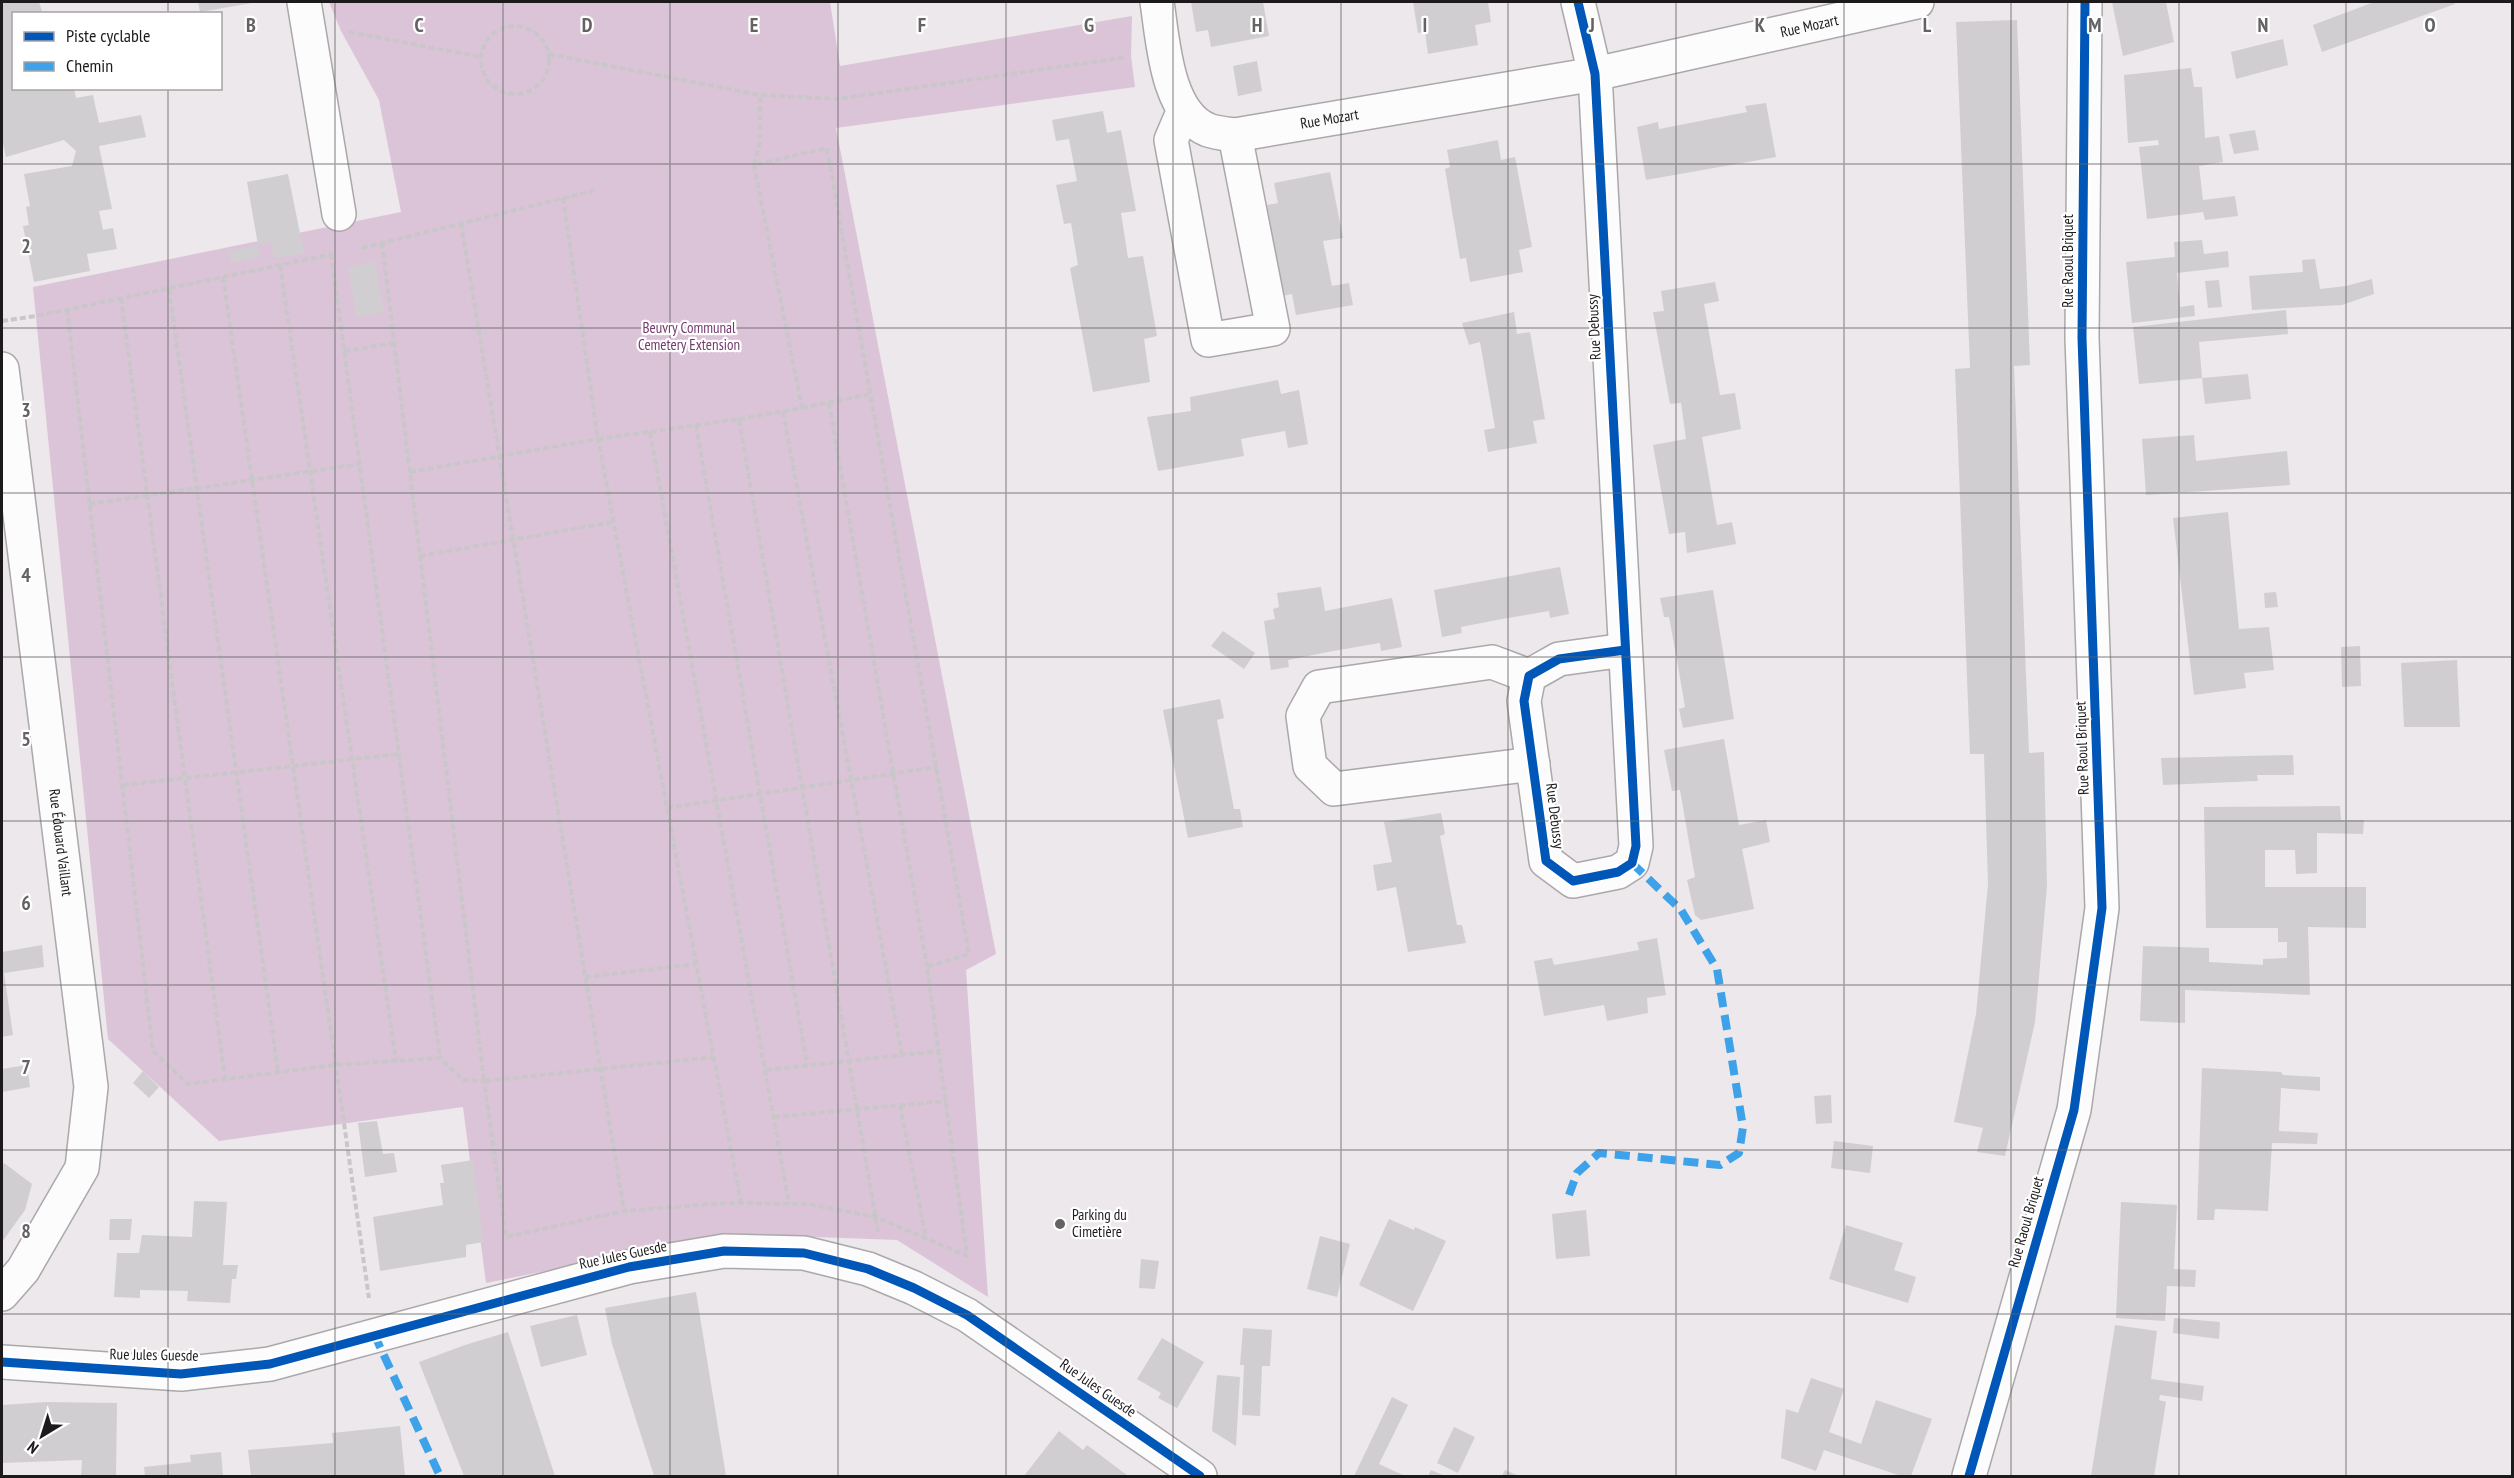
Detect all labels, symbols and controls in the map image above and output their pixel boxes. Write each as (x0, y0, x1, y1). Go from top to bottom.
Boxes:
street label: Rue Mozart (1778, 10, 1840, 41)
legend (12, 12, 222, 90)
text: B (246, 12, 256, 38)
text: C (414, 12, 424, 38)
text: D (582, 12, 593, 38)
text: E (750, 12, 758, 38)
text: F (918, 12, 926, 38)
text: G (1084, 12, 1094, 38)
text: H (1252, 12, 1262, 38)
text: I (1423, 12, 1427, 38)
text: J (1588, 12, 1595, 38)
text: K (1755, 12, 1766, 38)
text: L (1923, 12, 1932, 38)
text: M (2088, 12, 2102, 38)
text: N (2258, 12, 2268, 38)
text: O (2424, 12, 2436, 38)
text: Piste cyclable (66, 24, 150, 47)
text: Chemin (66, 54, 113, 77)
street label: Rue Mozart (1299, 104, 1360, 133)
street label: Rue Raoul Briquet (2058, 214, 2077, 308)
text: 2 (21, 233, 31, 259)
street label: Rue Debussy (1582, 293, 1605, 360)
park label: Beuvry Communal Cemetery Extension (638, 318, 740, 354)
text: 3 (21, 397, 31, 423)
text: 4 (21, 562, 31, 588)
street label: Rue Raoul Briquet (2070, 701, 2093, 795)
text: 5 (21, 726, 31, 752)
street label: Rue Debussy (1542, 782, 1569, 850)
street label: Rue Édouard Vaillant (45, 788, 77, 897)
text: 6 (21, 890, 31, 916)
text: 7 (21, 1054, 31, 1080)
street label: Rue Raoul Briquet (2003, 1174, 2048, 1270)
place label: Parking du Cimetière (1072, 1205, 1127, 1241)
marker: Parking du Cimetière (1053, 1217, 1067, 1231)
text: 8 (21, 1218, 31, 1244)
street label: Rue Jules Guesde (577, 1236, 668, 1273)
street label: Rue Jules Guesde (109, 1344, 199, 1365)
street label: Rue Jules Guesde (1056, 1354, 1140, 1421)
north arrow (12, 1406, 72, 1466)
text: N (23, 1437, 42, 1458)

